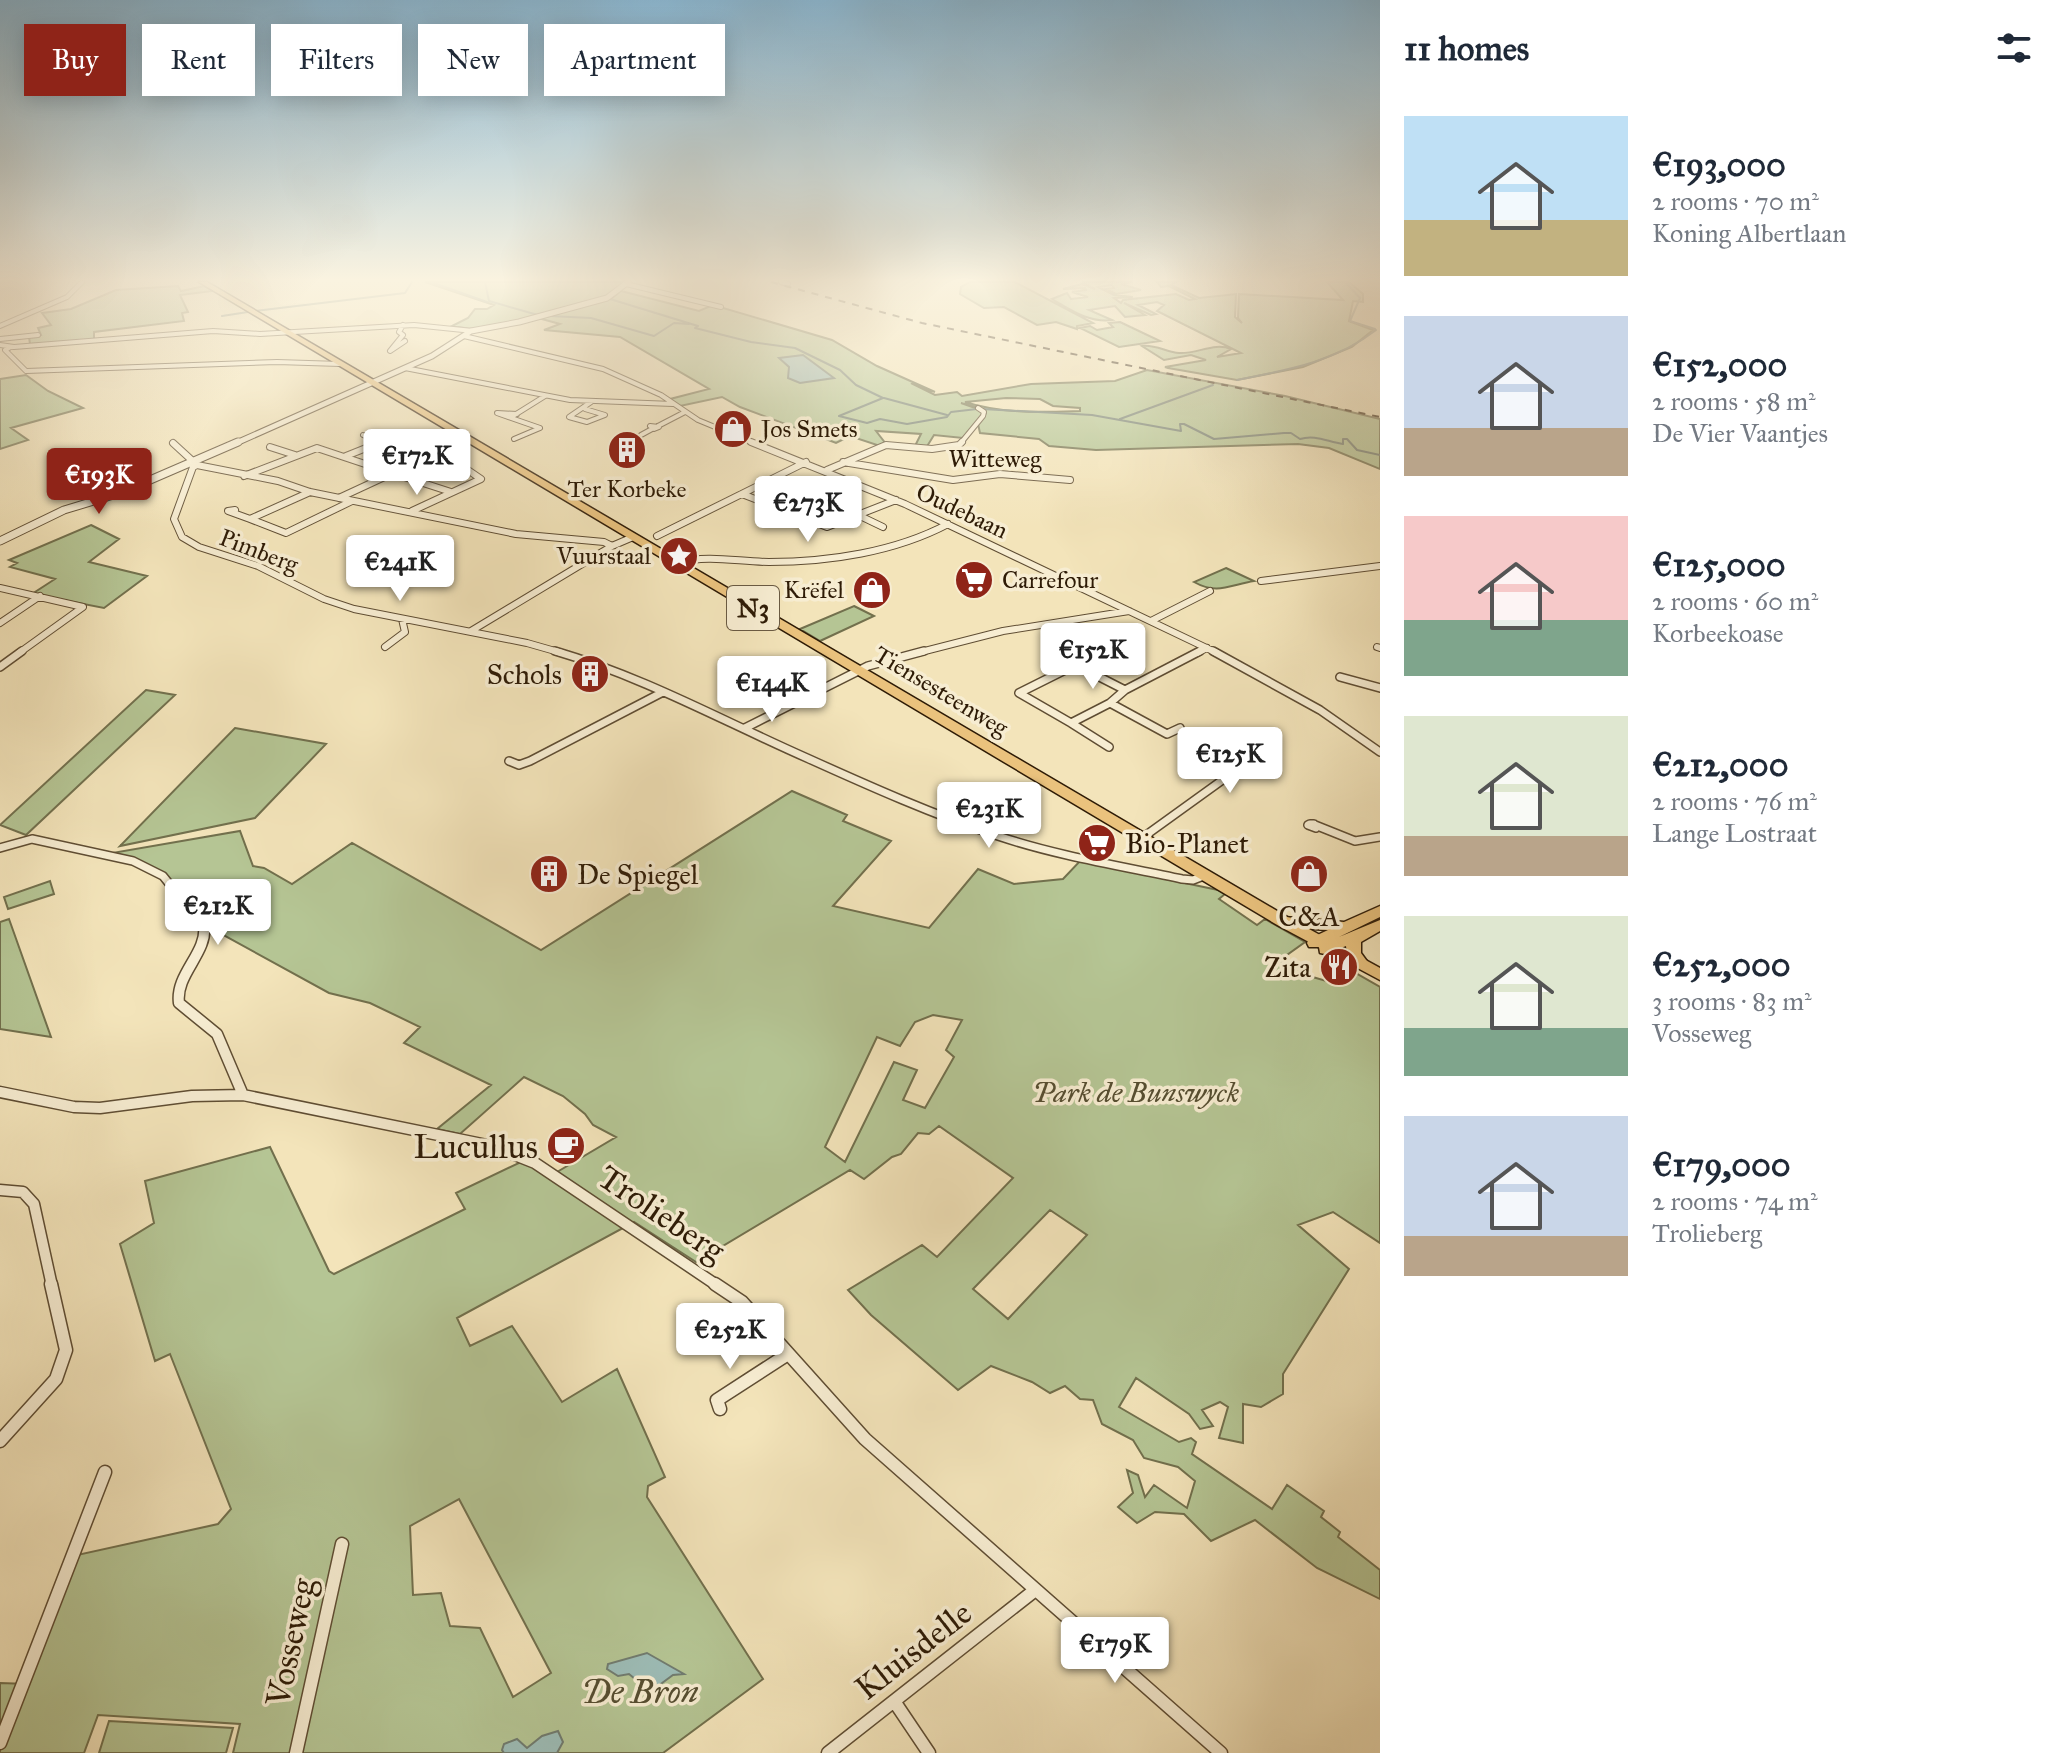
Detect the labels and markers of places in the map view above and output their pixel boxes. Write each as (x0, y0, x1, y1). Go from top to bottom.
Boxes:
shop icon: Jos Smets (712, 408, 754, 450)
place label: Jos Smets (758, 414, 858, 444)
pin: €172K (361, 429, 473, 497)
building icon: Ter Korbeke (606, 429, 648, 471)
pin: €193K (43, 448, 155, 516)
place label: Ter Korbeke (567, 474, 687, 504)
pin: €273K (752, 476, 864, 544)
pin: €241K (344, 535, 456, 603)
place icon: Vuurstaal (658, 535, 700, 577)
place label: Vuurstaal (555, 541, 651, 571)
supermarket icon: Carrefour (953, 559, 995, 601)
place label: Carrefour (1002, 565, 1098, 595)
shop icon: Krëfel (851, 569, 893, 611)
place label: Krëfel (784, 575, 844, 605)
pin: €152K (1037, 623, 1149, 691)
building icon: Schols (569, 653, 611, 695)
pin: €144K (716, 656, 828, 724)
place label: Schols (487, 657, 562, 692)
pin: €125K (1174, 727, 1286, 795)
pin: €231K (933, 782, 1045, 850)
supermarket icon: Bio-Planet (1076, 822, 1118, 864)
place label: Bio-Planet (1125, 826, 1249, 861)
building icon: De Spiegel (528, 853, 570, 895)
shop icon: C&A (1288, 853, 1330, 895)
place label: De Spiegel (577, 857, 699, 892)
pin: €212K (162, 879, 274, 947)
place label: C&A (1278, 899, 1340, 934)
restaurant icon: Zita (1318, 946, 1360, 988)
place label: Zita (1264, 950, 1311, 985)
cafe icon: Lucullus (545, 1125, 587, 1167)
place label: Lucullus (414, 1126, 538, 1167)
pin: €252K (674, 1303, 786, 1371)
pin: €179K (1059, 1617, 1171, 1685)

